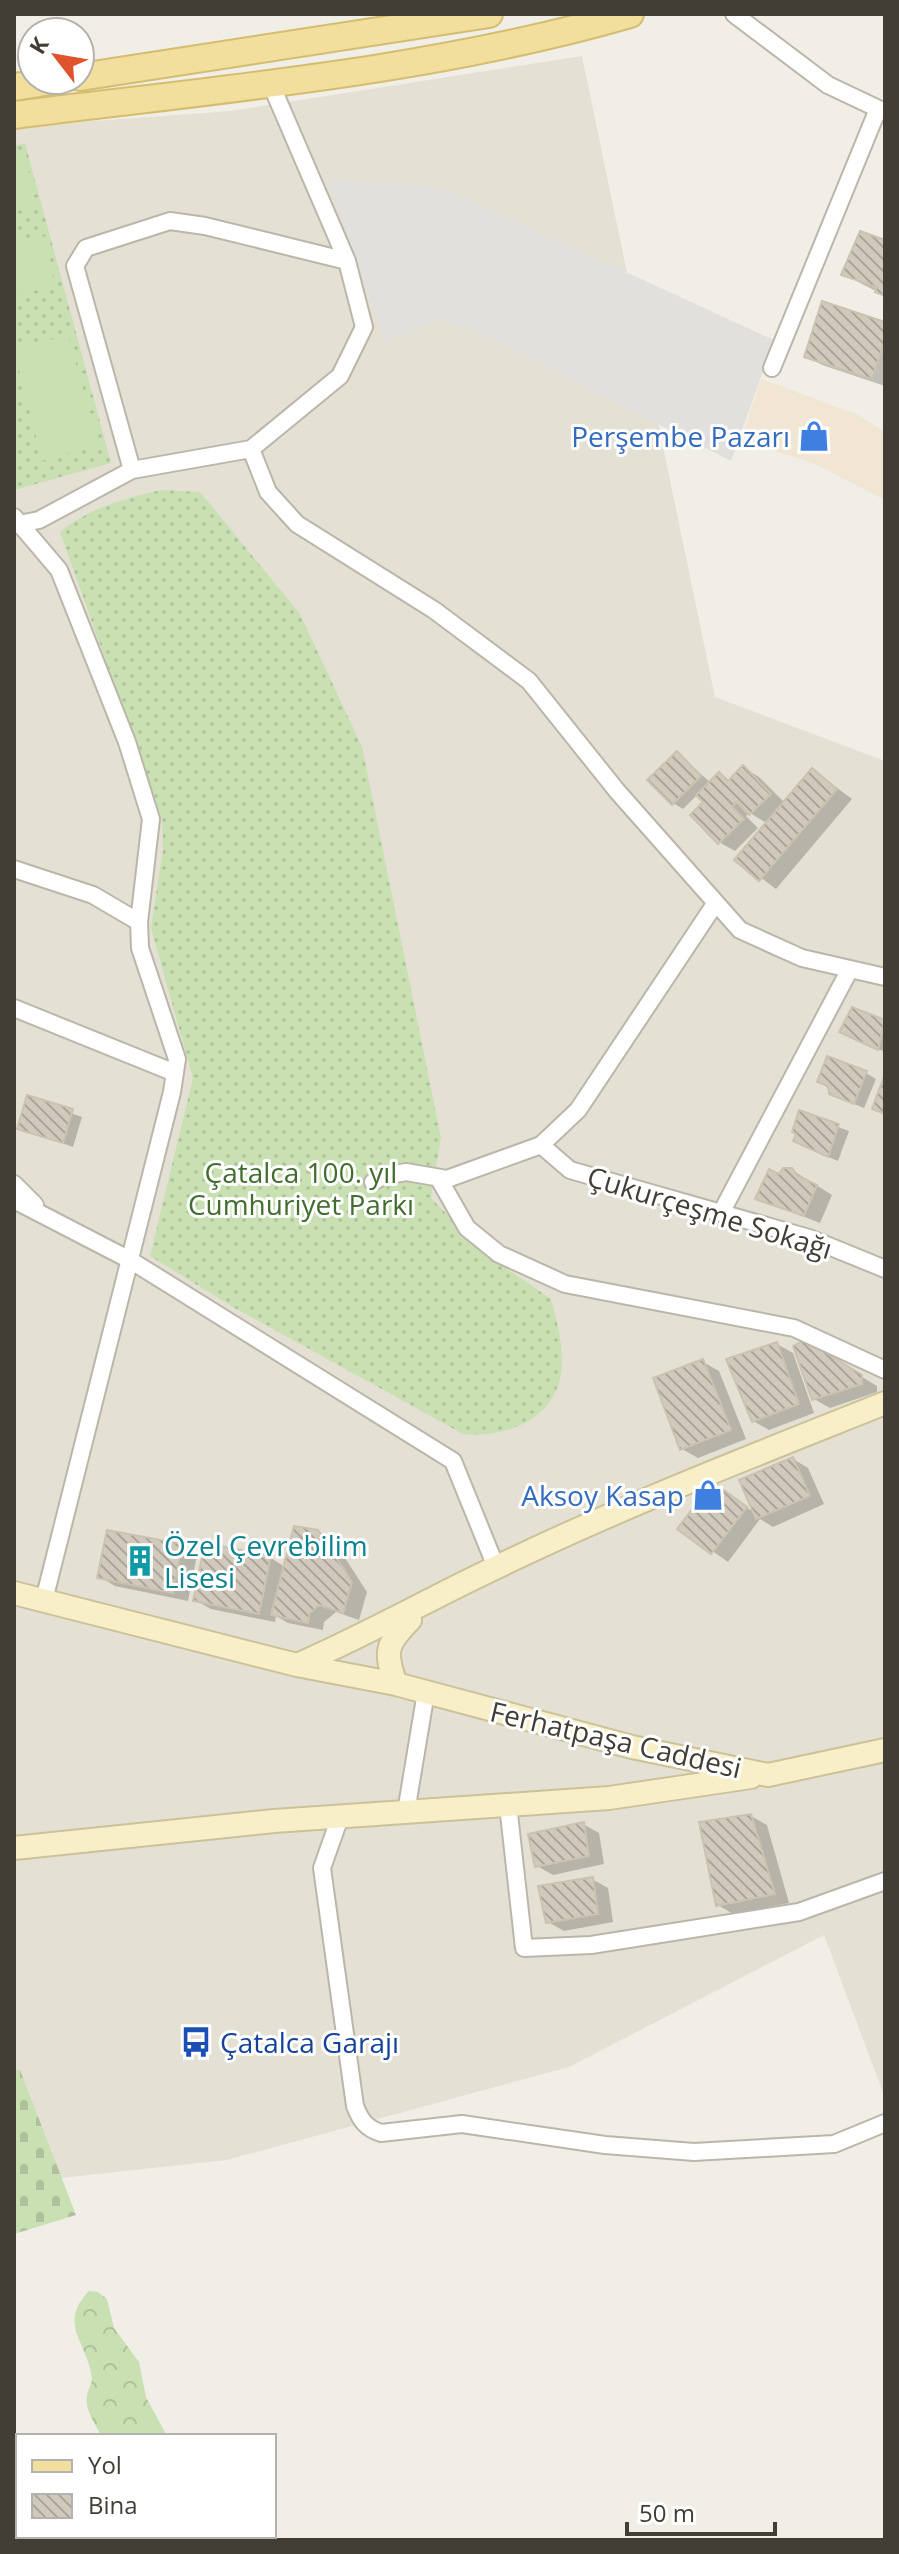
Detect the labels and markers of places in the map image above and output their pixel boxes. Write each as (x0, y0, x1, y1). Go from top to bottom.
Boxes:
place label: Perşembe Pazarı (571, 417, 790, 455)
shop icon: Perşembe Pazarı (797, 419, 831, 453)
place label: Aksoy Kasap (521, 1476, 684, 1514)
shop icon: Aksoy Kasap (691, 1478, 725, 1512)
place label: Özel Çevrebilim Lisesi (164, 1526, 368, 1596)
building icon: Özel Çevrebilim Lisesi (123, 1544, 157, 1578)
place label: Çatalca Garajı (220, 2023, 399, 2061)
bus stop icon: Çatalca Garajı (179, 2025, 213, 2059)

